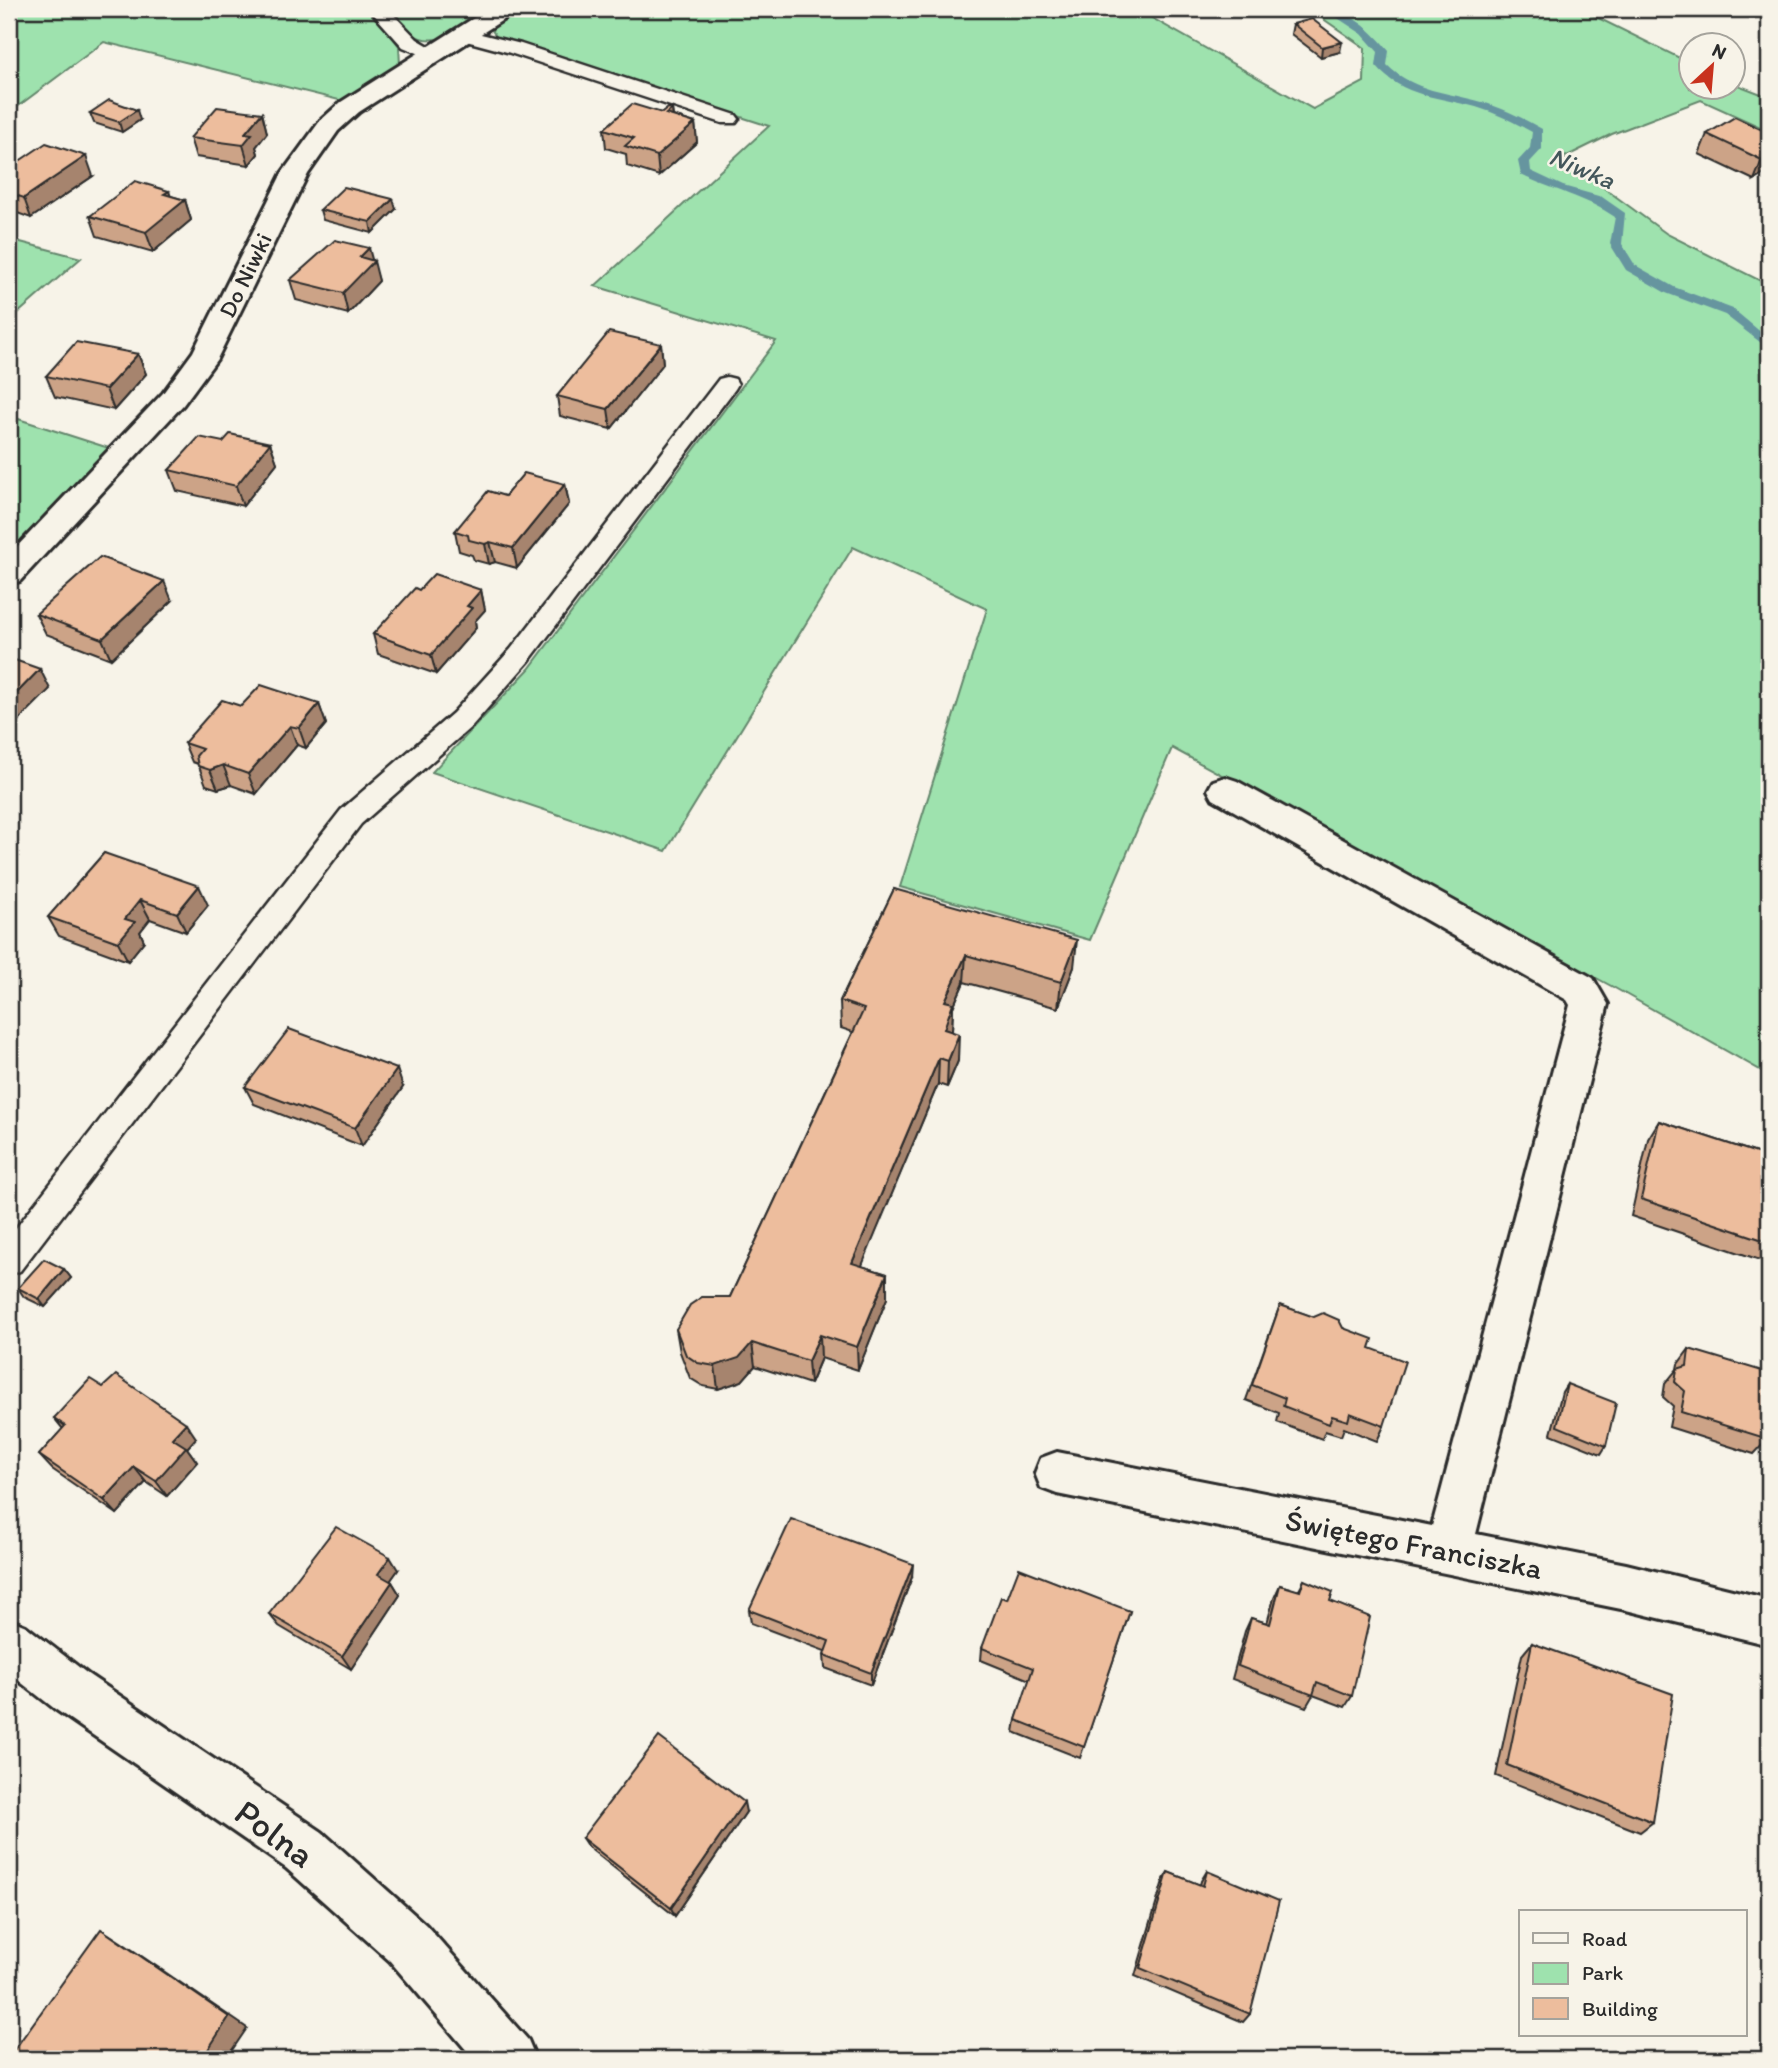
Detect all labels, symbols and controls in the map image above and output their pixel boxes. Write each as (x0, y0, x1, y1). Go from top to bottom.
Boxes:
north arrow (1676, 32, 1746, 102)
text: N (1708, 38, 1730, 64)
water label: Niwka (1544, 140, 1621, 196)
street label: Do Niwki (212, 228, 278, 322)
street label: Świętego Franciszka (1283, 1501, 1546, 1587)
street label: Polna (227, 1790, 323, 1876)
legend (1519, 1910, 1746, 2036)
text: Road (1582, 1926, 1628, 1951)
text: Park (1582, 1960, 1624, 1985)
text: Building (1582, 1996, 1658, 2021)

